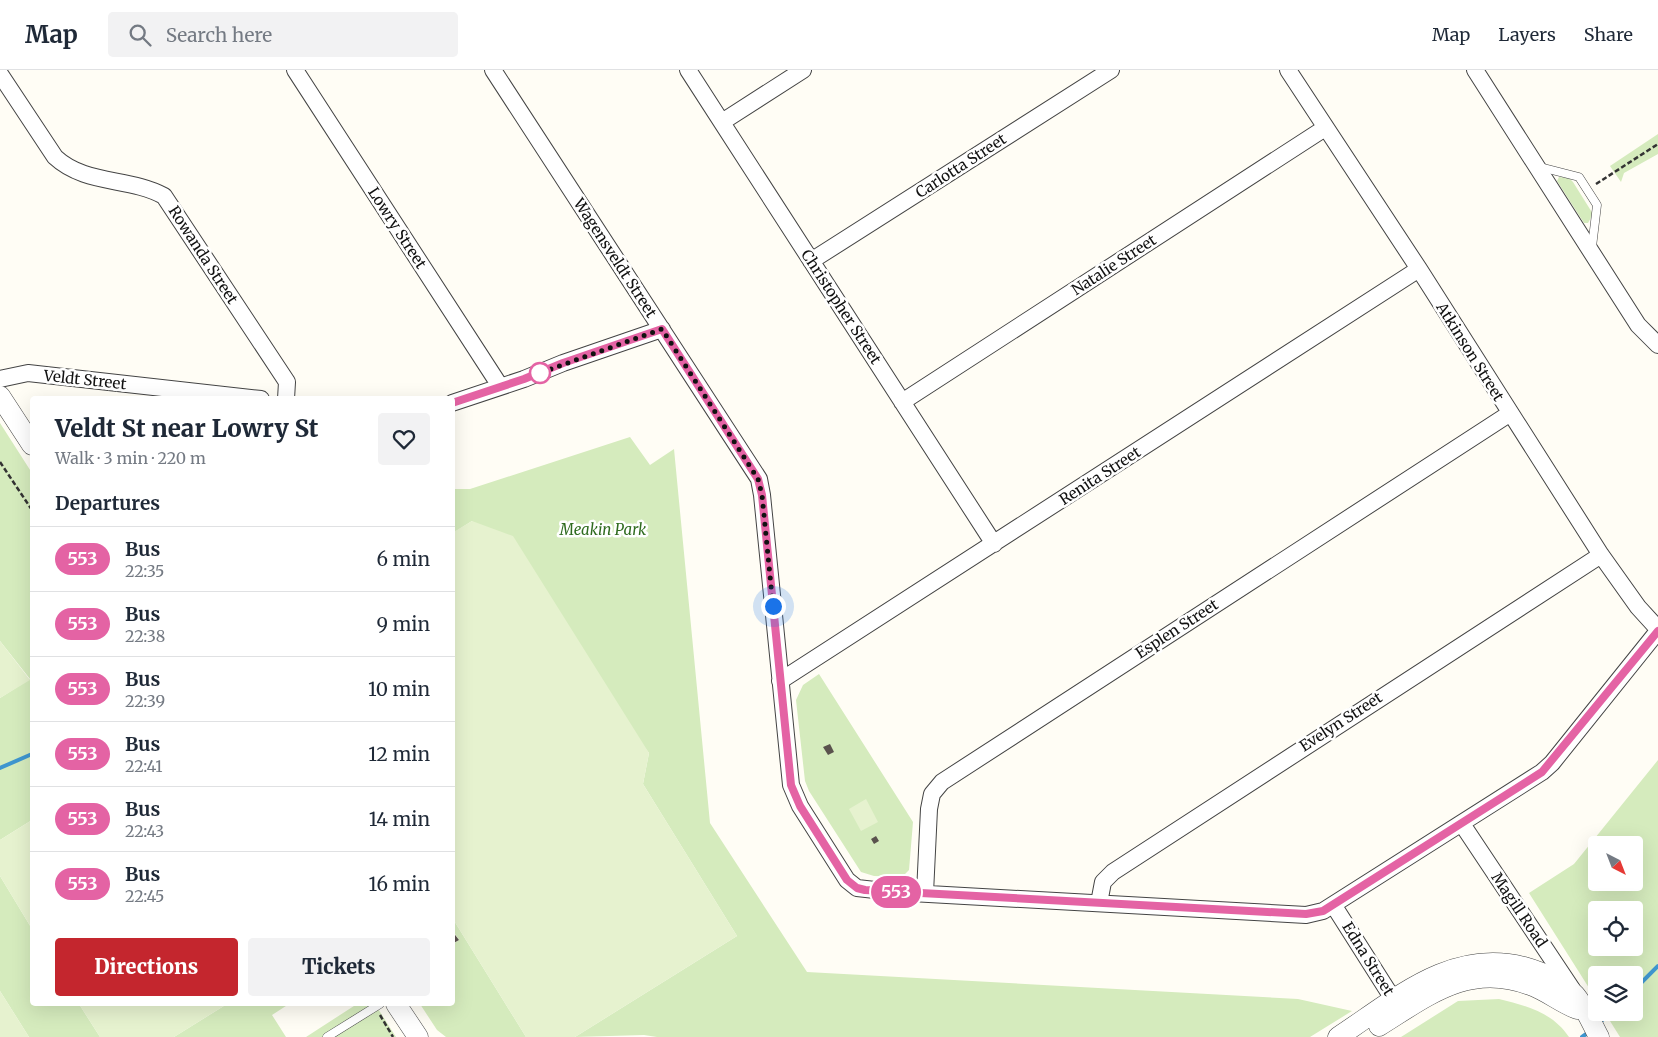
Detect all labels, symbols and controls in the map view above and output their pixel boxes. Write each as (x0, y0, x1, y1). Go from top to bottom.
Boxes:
search box (108, 12, 458, 57)
text: Map (25, 19, 78, 50)
icon: search (126, 21, 154, 49)
text: Search here (166, 23, 272, 47)
text: Map (1432, 23, 1470, 46)
text: Layers (1498, 23, 1556, 46)
text: Share (1584, 23, 1633, 46)
street label: Carlotta Street (912, 129, 1010, 202)
street label: Lowry Street (364, 183, 431, 272)
street label: Wagensveldt Street (569, 194, 661, 321)
street label: Rowanda Street (165, 202, 242, 308)
street label: Natalie Street (1068, 230, 1160, 299)
street label: Christopher Street (797, 246, 886, 368)
street label: Atkinson Street (1432, 298, 1509, 405)
unlabelled marker (529, 362, 551, 384)
street label: Veldt Street (42, 366, 127, 393)
text: Veldt St near Lowry St (55, 413, 319, 444)
button: heart (378, 413, 430, 465)
street label: Renita Street (1055, 442, 1144, 509)
text: Walk · 3 min · 220 m (55, 448, 206, 468)
text: Departures (55, 491, 160, 515)
park label: Meakin Park (559, 520, 647, 539)
text: Bus (125, 537, 160, 561)
text: 553 (68, 547, 97, 570)
text: 6 min (376, 547, 430, 571)
text: 22:35 (125, 561, 164, 581)
your location (761, 594, 786, 619)
street label: Esplen Street (1132, 595, 1222, 662)
text: Bus (125, 602, 160, 626)
text: 553 (68, 612, 97, 635)
text: 9 min (376, 612, 430, 636)
text: 22:38 (125, 626, 165, 646)
text: Bus (125, 667, 160, 691)
text: 553 (68, 677, 97, 700)
text: 10 min (368, 677, 430, 701)
street label: Evelyn Street (1296, 688, 1386, 755)
text: 22:39 (125, 691, 165, 711)
text: Bus (125, 732, 160, 756)
text: 553 (68, 742, 97, 765)
text: 12 min (368, 742, 430, 766)
text: 22:41 (125, 756, 162, 776)
text: Bus (125, 797, 160, 821)
text: 553 (68, 807, 97, 830)
text: 14 min (369, 807, 430, 831)
text: 22:43 (125, 821, 164, 841)
north arrow (1588, 836, 1642, 891)
map controls (1588, 836, 1643, 1021)
text: Bus (125, 862, 160, 886)
street label: Magill Road (1487, 869, 1551, 951)
text: 553 (68, 872, 97, 895)
text: 16 min (369, 872, 430, 896)
line badge: 553 (867, 876, 925, 908)
text: 553 (881, 880, 911, 903)
text: 22:45 (125, 886, 164, 906)
button: locate (1588, 901, 1643, 956)
street label: Edna Street (1338, 918, 1399, 999)
button: Directions (55, 938, 238, 996)
button: Tickets (248, 938, 430, 996)
button: layers (1588, 966, 1643, 1021)

